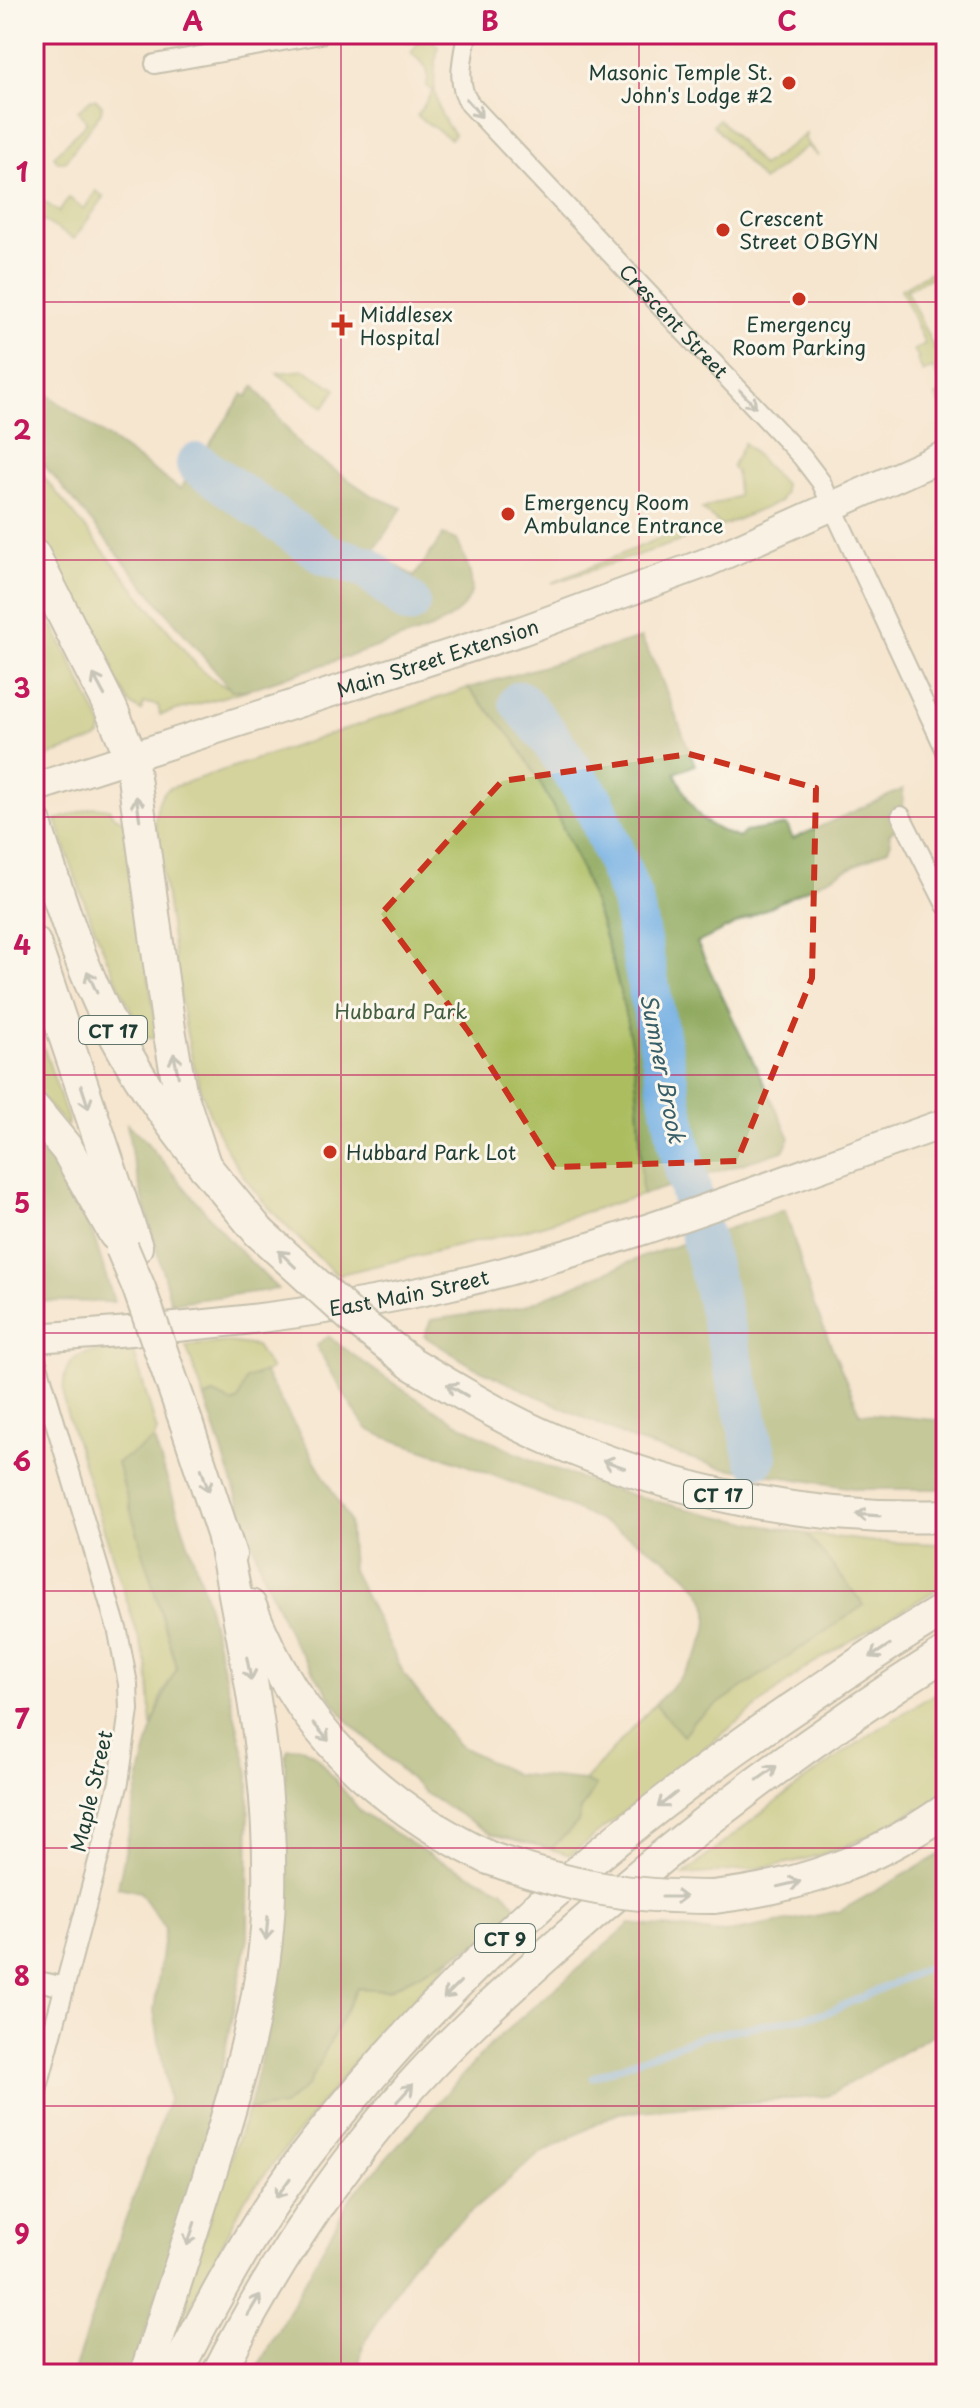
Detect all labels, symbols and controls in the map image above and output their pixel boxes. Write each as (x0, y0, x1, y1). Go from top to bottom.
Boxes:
text: A (183, 1, 203, 40)
text: B (481, 1, 499, 40)
text: C (777, 1, 797, 40)
place label: Masonic Temple St. John's Lodge #2 (588, 57, 773, 110)
marker: Masonic Temple St. John's Lodge #2 (780, 74, 798, 92)
one-way arrow (465, 97, 483, 117)
text: 1 (16, 152, 28, 191)
place label: Crescent Street OBGYN (739, 203, 879, 256)
marker: Crescent Street OBGYN (714, 221, 732, 239)
street label: Crescent Street (612, 257, 736, 385)
marker: Emergency Room Parking (790, 290, 808, 308)
place label: Middlesex Hospital (360, 299, 453, 352)
place label: Emergency Room Parking (732, 309, 866, 362)
marker: Middlesex Hospital (331, 314, 353, 336)
one-way arrow (738, 389, 756, 409)
text: 2 (13, 410, 31, 449)
place label: Emergency Room Ambulance Entrance (524, 487, 724, 540)
marker: Emergency Room Ambulance Entrance (499, 505, 517, 523)
street label: Main Street Extension (333, 611, 543, 704)
text: 3 (13, 668, 31, 707)
one-way arrow (90, 674, 106, 698)
one-way arrow (130, 796, 145, 821)
text: 4 (13, 925, 31, 964)
one-way arrow (83, 970, 98, 995)
water label: Sumner Brook (633, 990, 695, 1147)
park label: Hubbard Park (334, 996, 468, 1026)
road number: CT 17 (79, 1016, 147, 1044)
one-way arrow (167, 1053, 182, 1079)
one-way arrow (79, 1084, 94, 1109)
place label: Hubbard Park Lot (346, 1137, 516, 1167)
marker: Hubbard Park Lot (321, 1143, 339, 1161)
text: 5 (14, 1183, 30, 1222)
one-way arrow (278, 1250, 297, 1269)
street label: East Main Street (327, 1261, 492, 1323)
one-way arrow (446, 1382, 469, 1398)
text: 6 (13, 1441, 31, 1480)
one-way arrow (602, 1456, 627, 1471)
one-way arrow (198, 1467, 213, 1492)
road number: CT 17 (684, 1480, 752, 1508)
one-way arrow (855, 1507, 882, 1522)
one-way arrow (869, 1643, 892, 1659)
one-way arrow (243, 1656, 258, 1682)
text: 7 (15, 1699, 30, 1738)
one-way arrow (312, 1721, 330, 1741)
street label: Maple Street (62, 1727, 120, 1855)
one-way arrow (756, 1765, 777, 1782)
one-way arrow (657, 1791, 678, 1808)
one-way arrow (776, 1876, 802, 1891)
one-way arrow (660, 1889, 687, 1905)
one-way arrow (259, 1914, 274, 1941)
road number: CT 9 (475, 1924, 535, 1952)
text: 8 (14, 1956, 30, 1995)
one-way arrow (442, 1981, 462, 2000)
one-way arrow (396, 2084, 414, 2104)
one-way arrow (275, 2177, 292, 2198)
text: 9 (14, 2214, 30, 2253)
one-way arrow (183, 2220, 198, 2246)
one-way arrow (247, 2294, 263, 2317)

